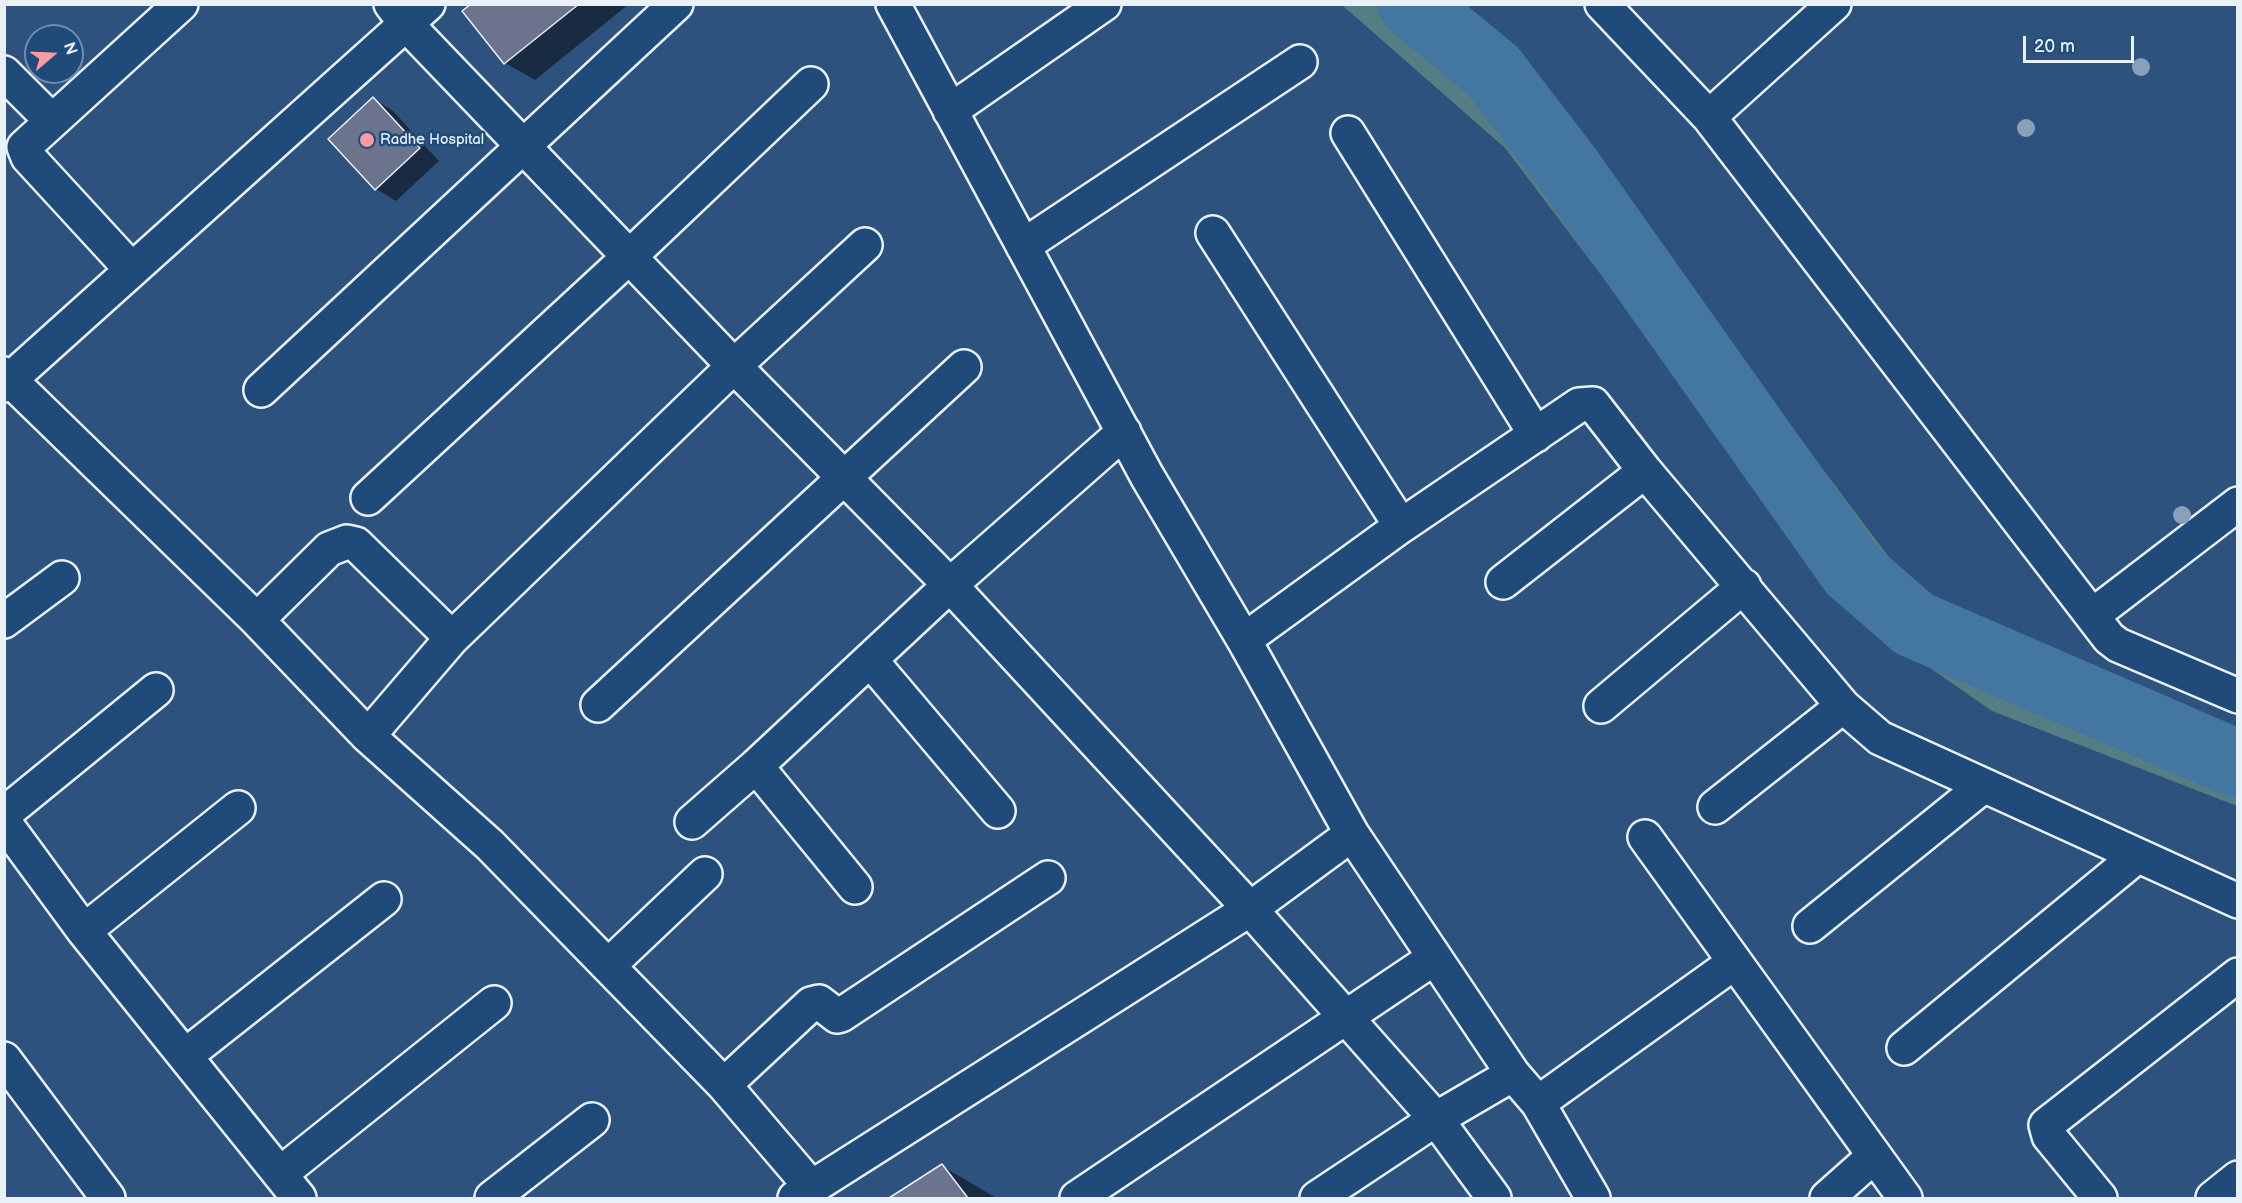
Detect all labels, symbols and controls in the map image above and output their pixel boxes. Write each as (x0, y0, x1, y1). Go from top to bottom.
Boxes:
north arrow (24, 24, 84, 84)
scale bar (2026, 24, 2137, 62)
text: 20 m (2034, 36, 2075, 57)
text: N (59, 40, 81, 57)
marker: Radhe Hospital (358, 131, 376, 149)
place label: Radhe Hospital (380, 131, 484, 149)

